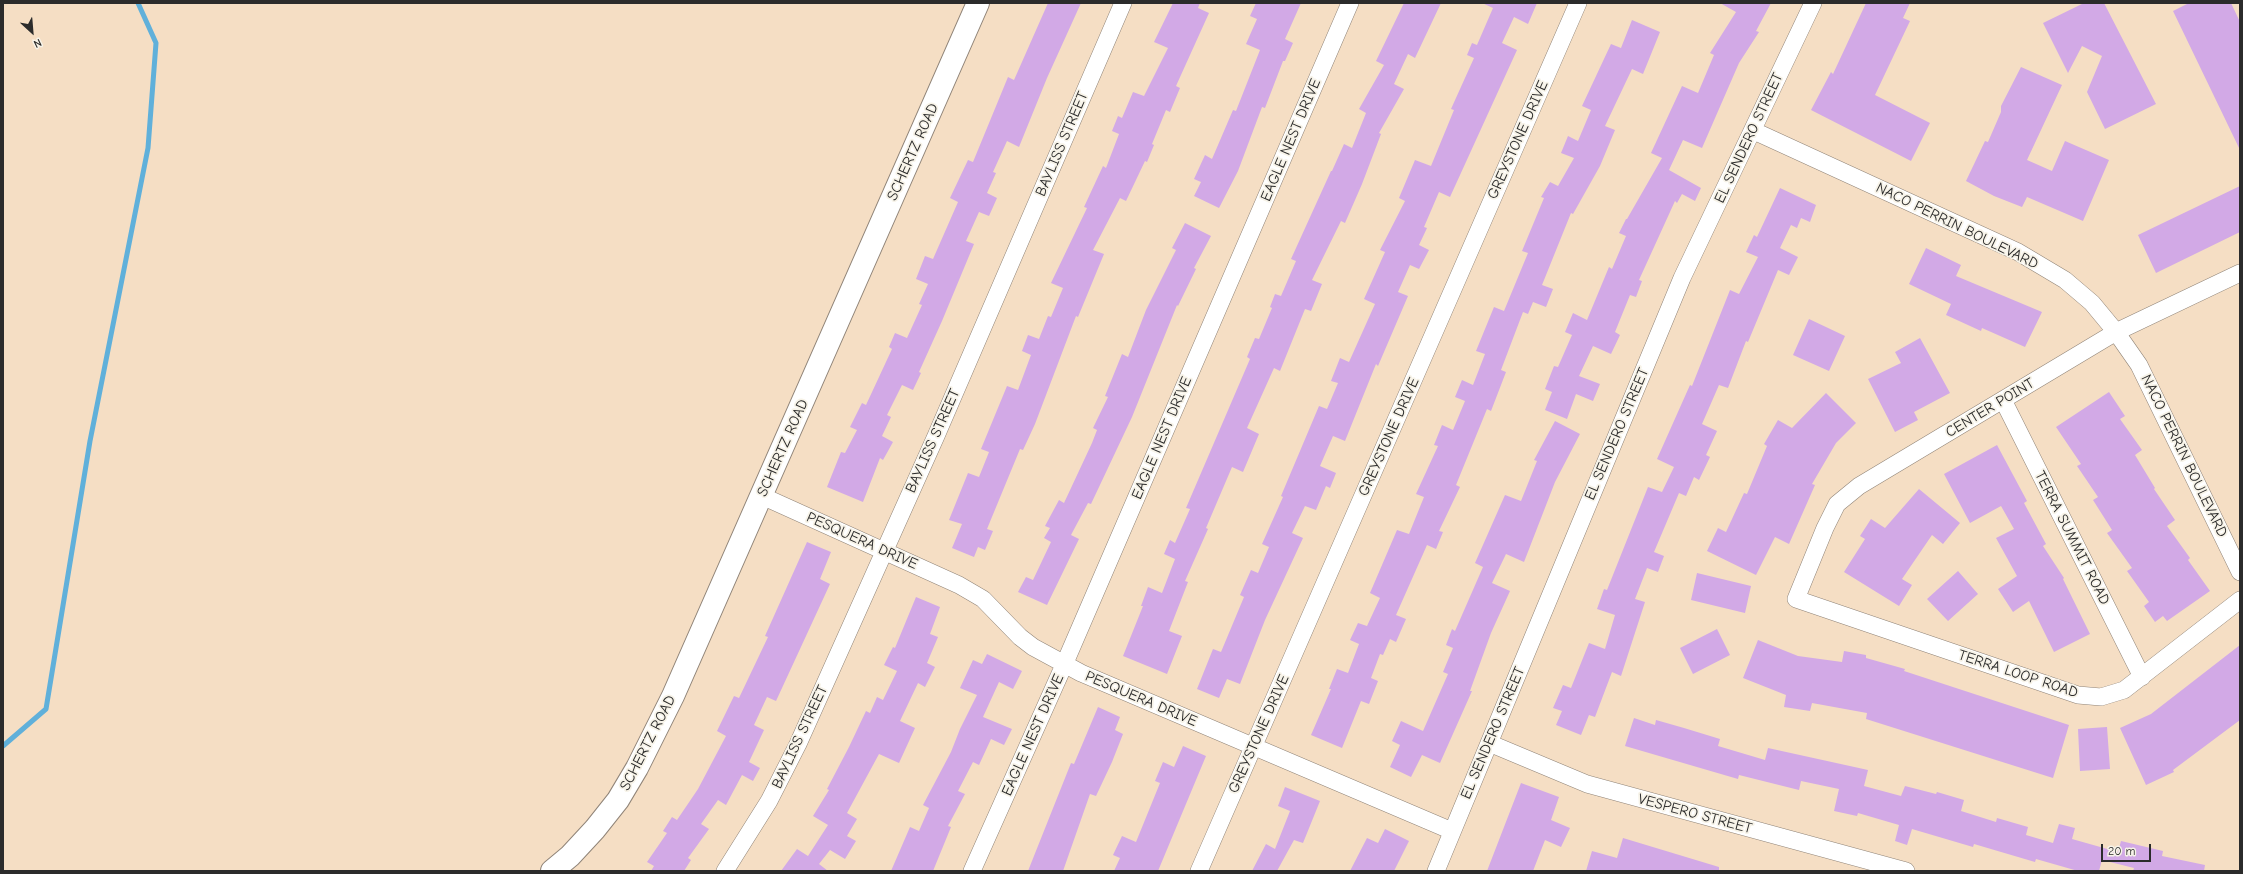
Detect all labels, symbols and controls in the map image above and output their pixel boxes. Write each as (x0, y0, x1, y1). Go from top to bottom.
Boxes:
north arrow (12, 12, 52, 52)
text: N (31, 36, 44, 51)
street label: EL SENDERO STREET (1711, 70, 1787, 206)
street label: EAGLE NEST DRIVE (1257, 76, 1325, 204)
street label: GREYSTONE DRIVE (1484, 78, 1552, 202)
street label: BAYLISS STREET (1032, 89, 1092, 199)
street label: SCHERTZ ROAD (884, 101, 942, 203)
street label: NACO PERRIN BOULEVARD (1873, 179, 2041, 273)
street label: EL SENDERO STREET (1581, 365, 1653, 503)
street label: NACO PERRIN BOULEVARD (2137, 372, 2231, 540)
street label: EAGLE NEST DRIVE (1128, 374, 1196, 502)
street label: CENTER POINT (1942, 374, 2038, 442)
street label: GREYSTONE DRIVE (1355, 375, 1423, 499)
street label: BAYLISS STREET (902, 386, 964, 496)
street label: SCHERTZ ROAD (754, 397, 812, 499)
street label: TERRA SUMMIT ROAD (2030, 468, 2114, 608)
street label: PESQUERA DRIVE (804, 508, 920, 574)
street label: TERRA LOOP ROAD (1956, 646, 2080, 702)
street label: EL SENDERO STREET (1457, 664, 1529, 802)
street label: PESQUERA DRIVE (1082, 667, 1200, 731)
street label: EAGLE NEST DRIVE (998, 671, 1068, 799)
street label: GREYSTONE DRIVE (1225, 672, 1293, 796)
street label: BAYLISS STREET (768, 682, 832, 792)
street label: SCHERTZ ROAD (616, 692, 680, 794)
street label: VESPERO STREET (1636, 790, 1754, 838)
scale bar (2103, 836, 2153, 862)
text: 20 m (2108, 844, 2136, 858)

